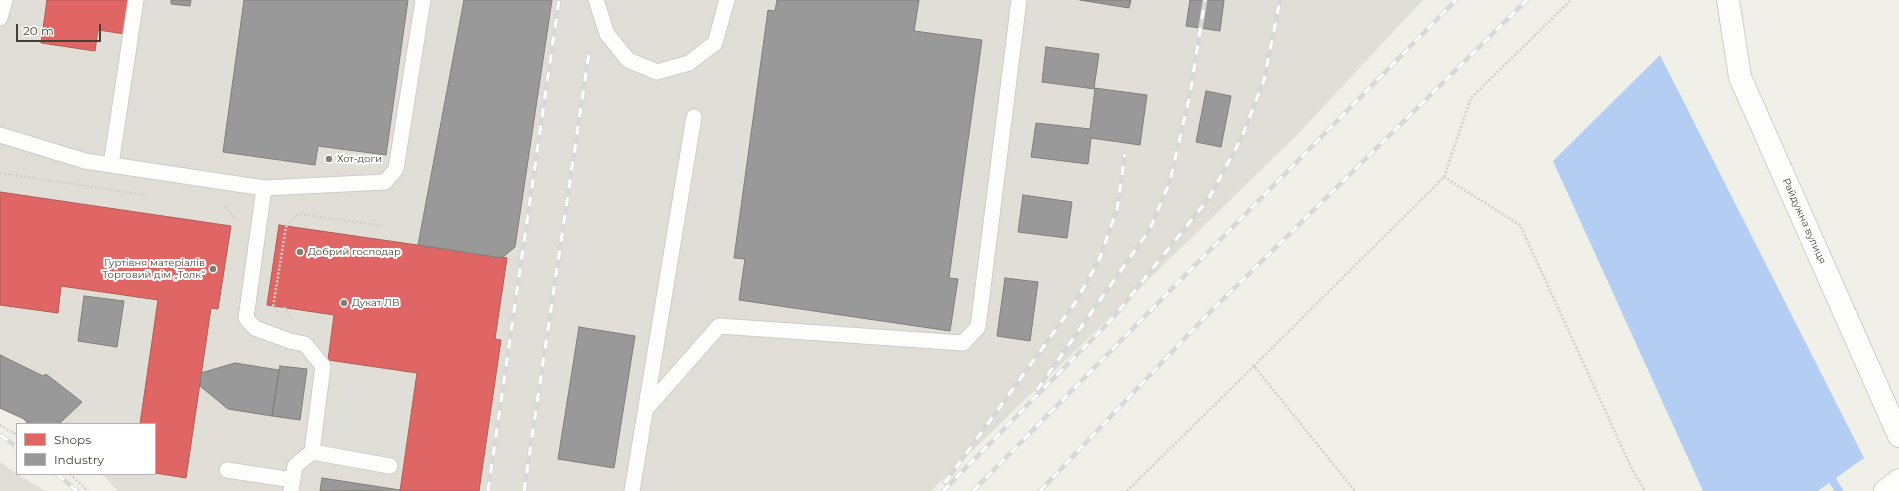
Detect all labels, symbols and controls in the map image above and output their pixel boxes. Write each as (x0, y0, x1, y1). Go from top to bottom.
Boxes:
scale bar (18, 16, 103, 42)
text: 20 m (23, 23, 54, 38)
place label: Хот-доги (337, 153, 382, 165)
marker: Хот-доги (324, 154, 334, 164)
street label: Райдужна вулиця (1780, 176, 1828, 266)
place label: Добрий господар (308, 246, 401, 258)
marker: Добрий господар (295, 247, 305, 257)
place label: Гуртівня матеріалів Торговий дім „Толк“ (102, 257, 205, 280)
marker: Гуртівня матеріалів Торговий дім „Толк“ (208, 264, 218, 274)
place label: Дукат ЛВ (352, 297, 399, 309)
marker: Дукат ЛВ (339, 298, 349, 308)
legend (16, 423, 156, 475)
text: Shops (54, 432, 91, 447)
text: Industry (54, 452, 104, 467)

